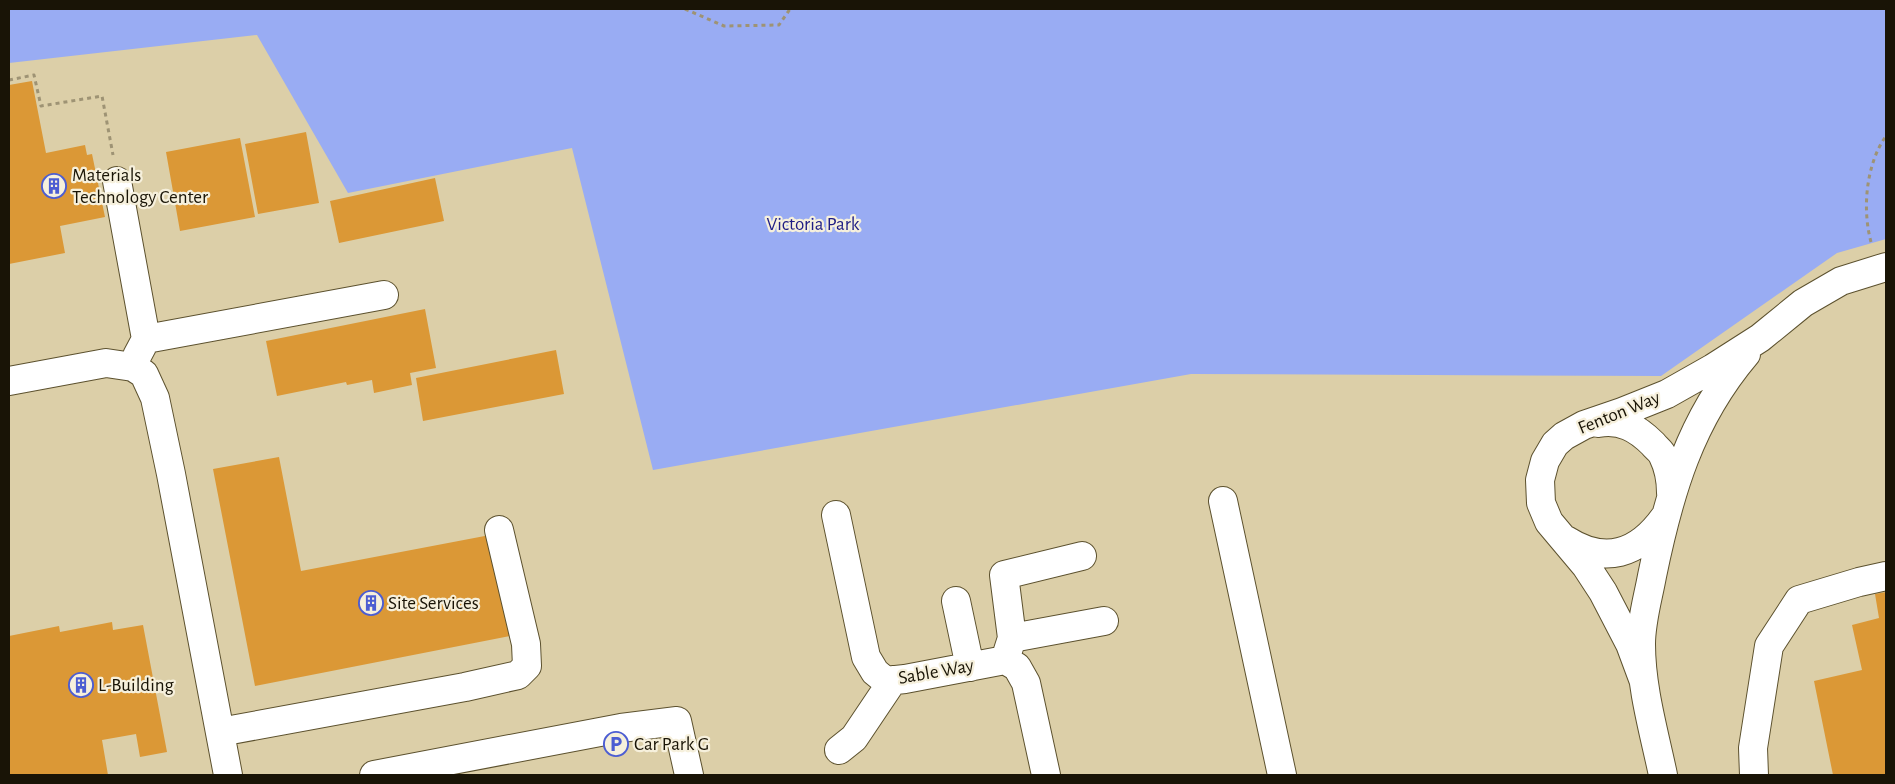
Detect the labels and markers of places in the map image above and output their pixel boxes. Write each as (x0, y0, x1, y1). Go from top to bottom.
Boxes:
place label: Materials Technology Center (72, 166, 208, 207)
building icon: Materials Technology Center (41, 173, 67, 199)
building icon: Site Services (358, 590, 384, 616)
place label: Site Services (388, 594, 479, 613)
building icon: L-Building (68, 672, 94, 698)
place label: L-Building (98, 676, 175, 695)
parking icon: Car Park G (603, 731, 629, 757)
place label: Car Park G (634, 735, 709, 754)

